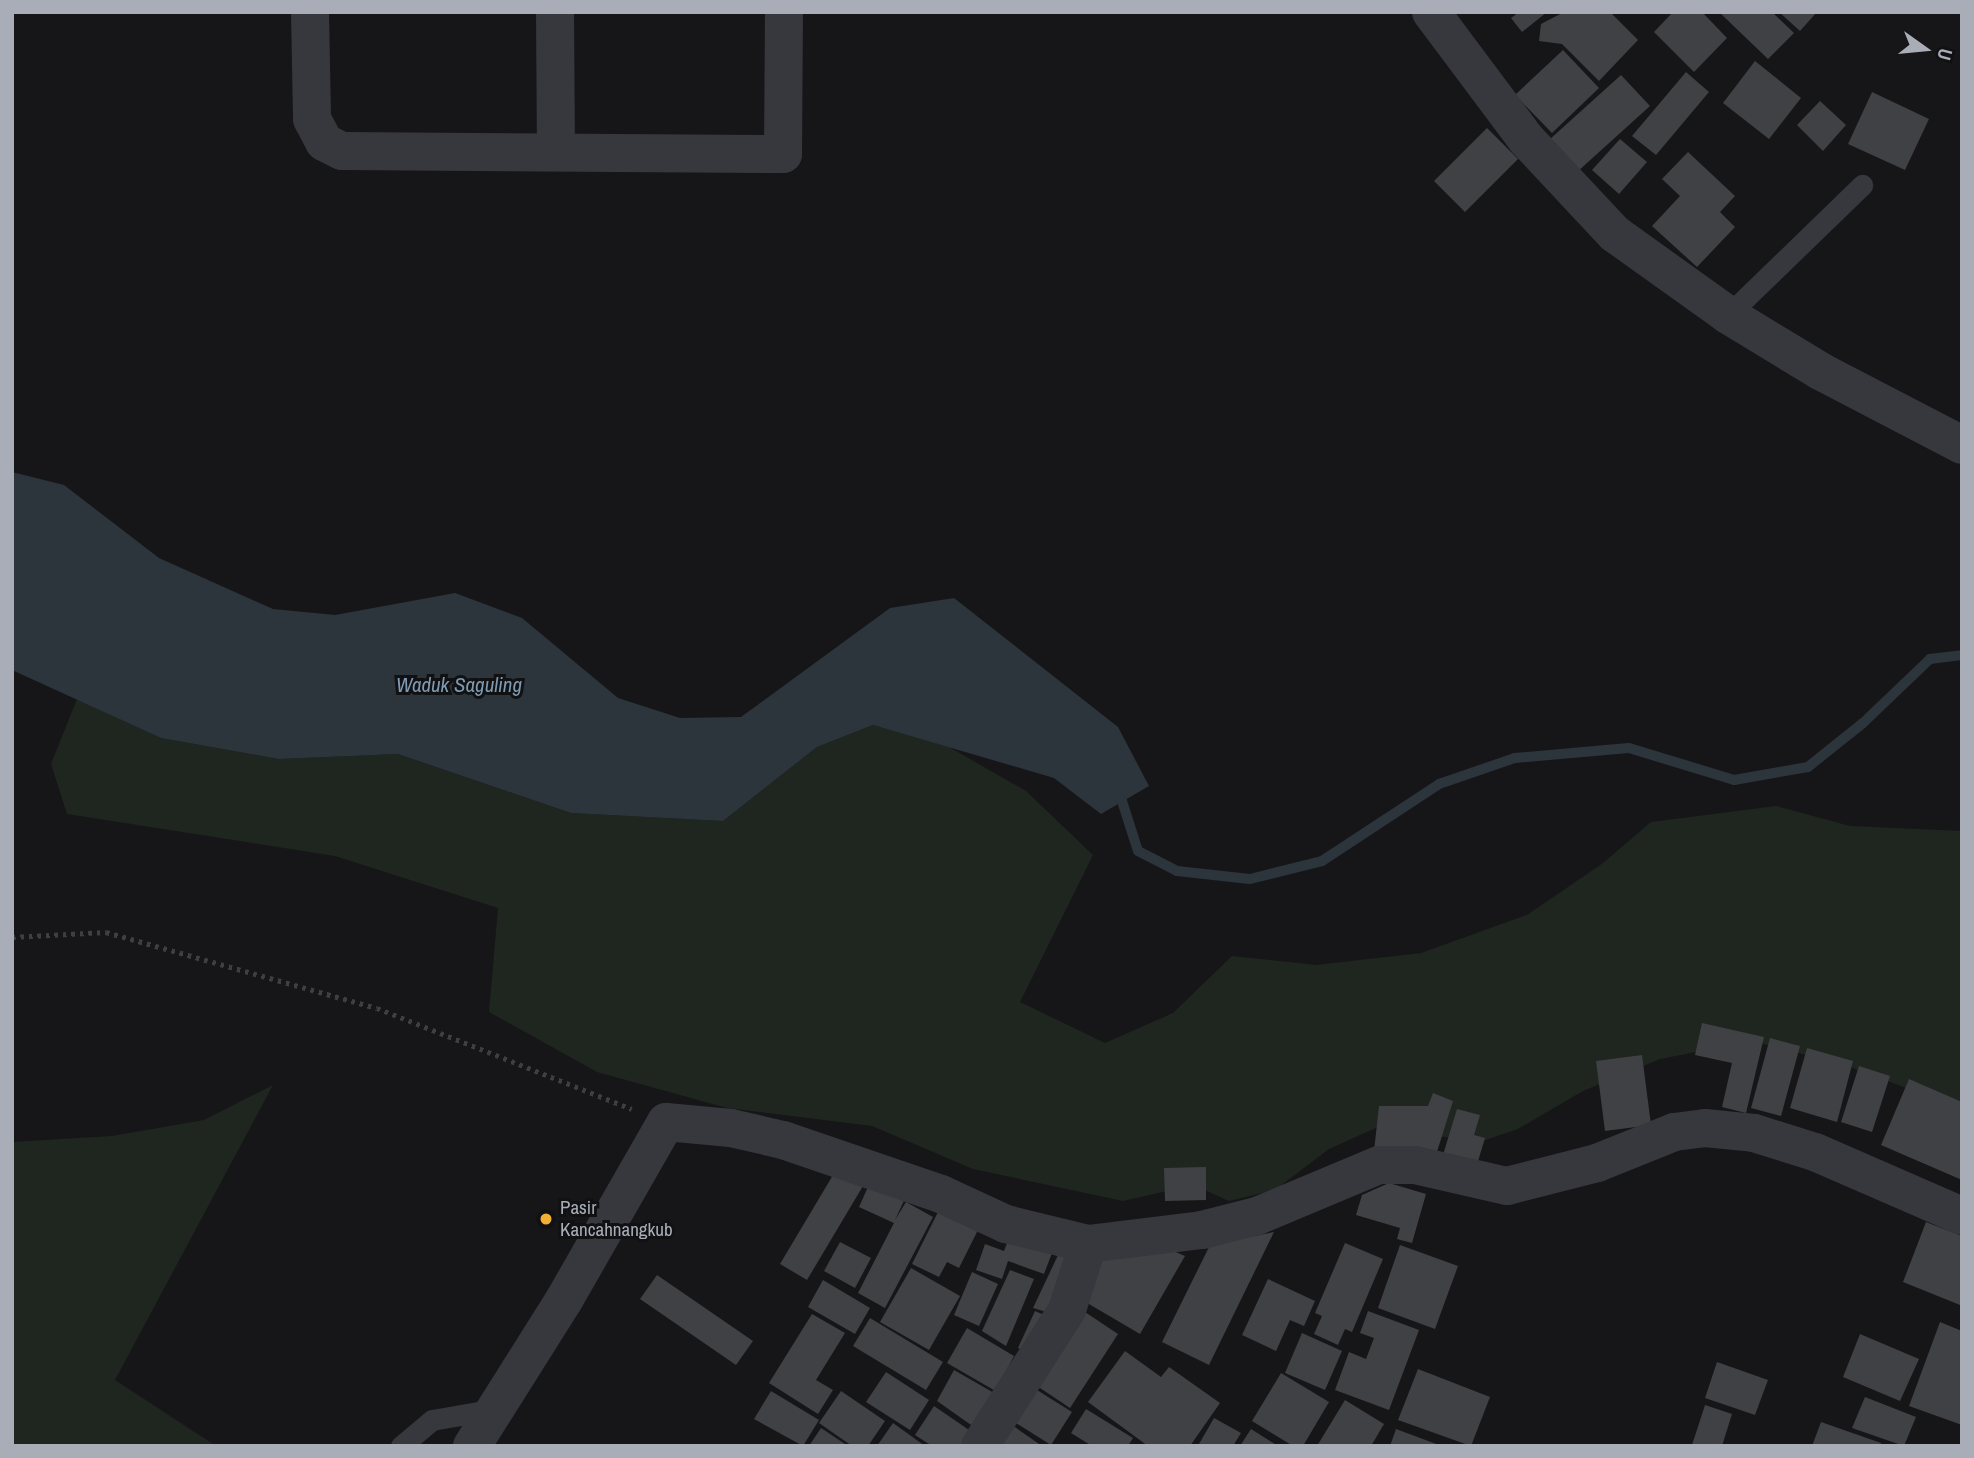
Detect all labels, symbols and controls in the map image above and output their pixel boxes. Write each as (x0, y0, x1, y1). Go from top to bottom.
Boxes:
north arrow (1890, 14, 1960, 84)
text: U (1931, 46, 1959, 63)
water label: Waduk Saguling (396, 672, 522, 698)
place label: Pasir Kancahnangkub (560, 1197, 673, 1241)
marker: Pasir Kancahnangkub (538, 1211, 554, 1227)

